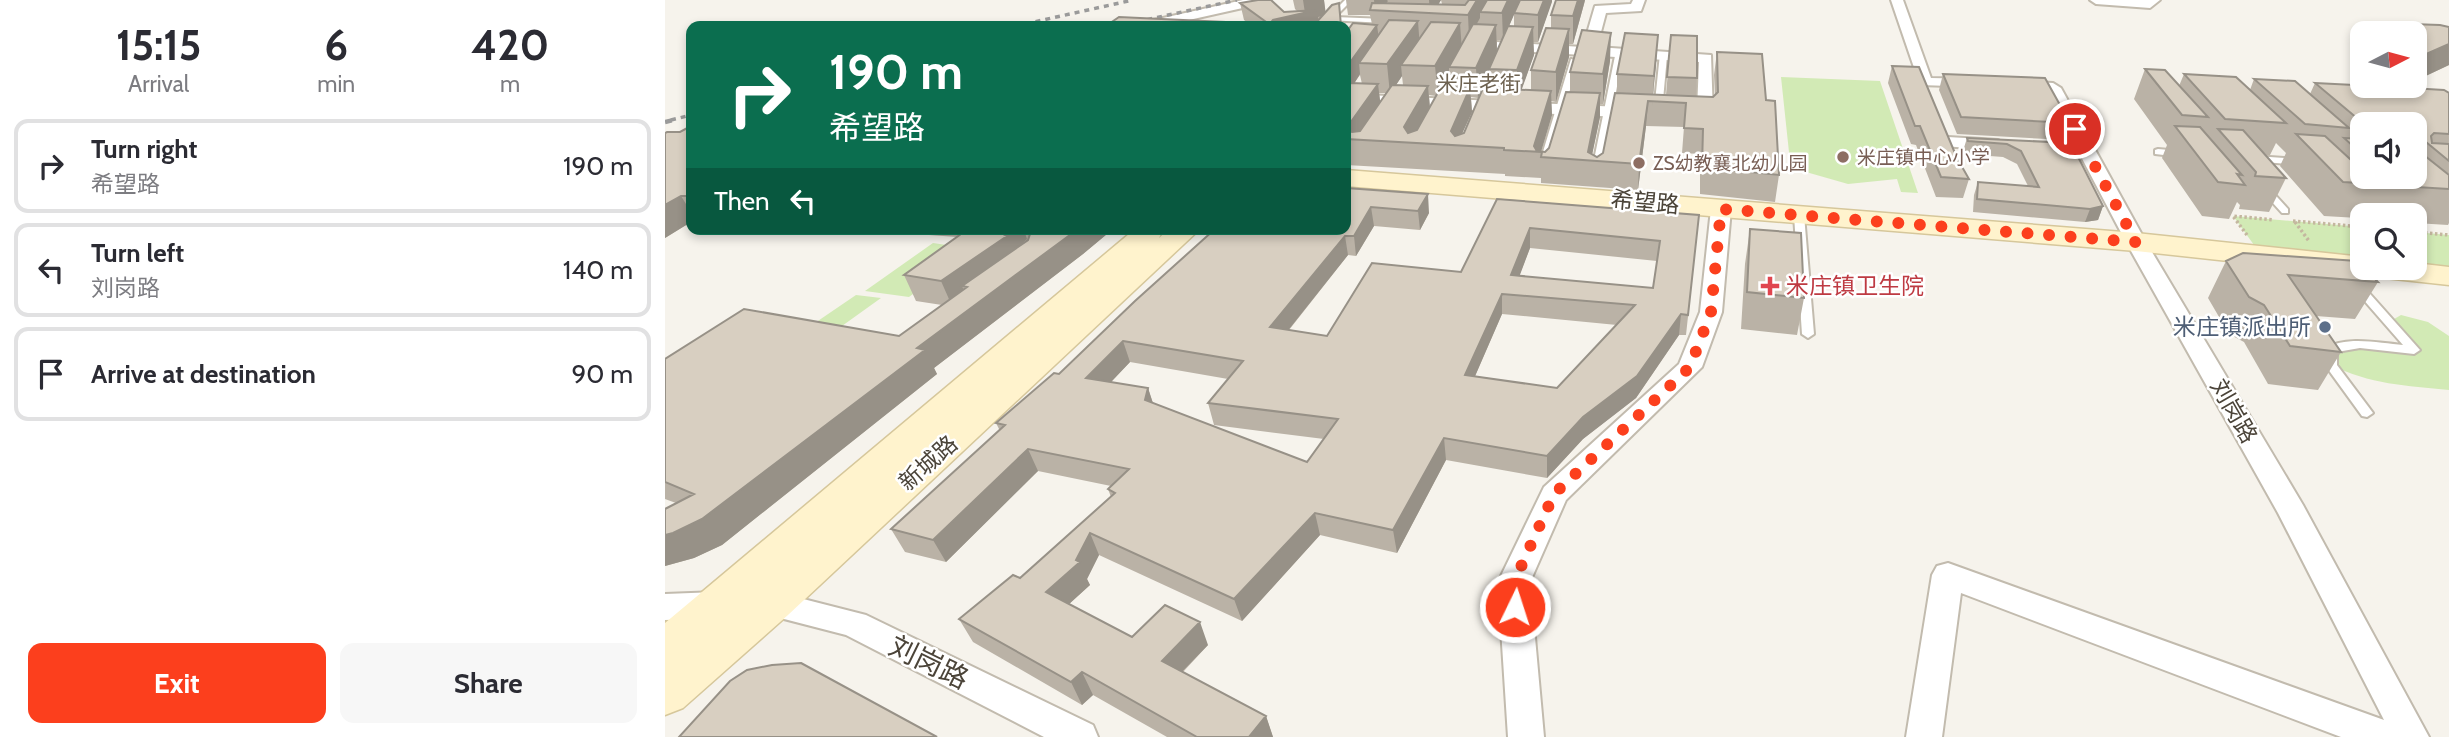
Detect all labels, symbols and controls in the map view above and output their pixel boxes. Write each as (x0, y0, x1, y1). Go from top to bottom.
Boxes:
text: 15:15 (116, 19, 201, 71)
text: 6 (324, 19, 348, 71)
text: 420 (471, 19, 549, 71)
north arrow (2350, 21, 2427, 98)
map controls (2350, 21, 2427, 280)
text: 190 m (829, 42, 963, 101)
icon: right (714, 49, 805, 140)
text: Arrival (128, 70, 189, 98)
text: min (317, 70, 355, 98)
text: m (500, 70, 520, 98)
district label: 米庄老街 (1437, 71, 1521, 96)
pin (2045, 99, 2105, 159)
text: 希望路 (829, 108, 925, 147)
icon: arrive (2056, 110, 2094, 148)
button: sound (2350, 112, 2427, 189)
text: Turn right (91, 133, 197, 165)
place label: 米庄镇中心小学 (1857, 146, 1990, 169)
icon: right (32, 147, 70, 185)
marker: 米庄镇中心小学 (1835, 149, 1851, 165)
text: 190 m (563, 150, 633, 182)
place label: ZS幼教襄北幼儿园 (1653, 152, 1808, 175)
marker: ZS幼教襄北幼儿园 (1631, 155, 1647, 171)
text: 希望路 (91, 170, 160, 198)
icon: left (784, 182, 822, 220)
text: Then (714, 185, 770, 217)
street label: 希望路 (1609, 185, 1681, 219)
button: search (2350, 203, 2427, 280)
text: Turn left (91, 237, 184, 269)
icon: left (32, 251, 70, 289)
text: 140 m (563, 254, 633, 286)
place label: 米庄镇卫生院 (1786, 272, 1924, 300)
text: 刘岗路 (91, 274, 160, 302)
marker: 米庄镇卫生院 (1760, 276, 1780, 296)
place label: 米庄镇派出所 (2173, 313, 2311, 341)
marker: 米庄镇派出所 (2317, 319, 2333, 335)
icon: arrive (32, 355, 70, 393)
text: Arrive at destination (91, 358, 316, 390)
text: 90 m (571, 358, 633, 390)
street label: 刘岗路 (2205, 374, 2263, 448)
street label: 新城路 (893, 430, 963, 496)
position arrow (1478, 570, 1552, 644)
street label: 刘岗路 (884, 628, 974, 696)
button: Exit (28, 643, 326, 723)
button: Share (340, 643, 637, 723)

